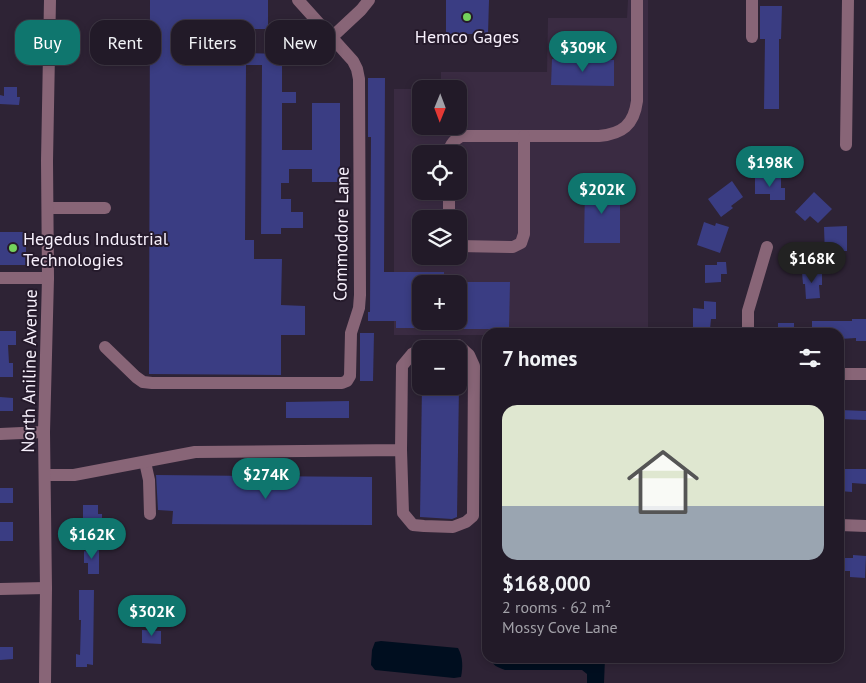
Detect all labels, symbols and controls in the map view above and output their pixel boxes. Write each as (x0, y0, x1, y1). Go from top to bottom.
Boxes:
marker: Hemco Gages (461, 11, 473, 23)
chip: Buy (15, 20, 80, 65)
chip: Rent (90, 20, 161, 65)
chip: Filters (171, 20, 255, 65)
chip: New (265, 20, 335, 65)
place label: Hemco Gages (415, 25, 519, 48)
pin: $309K (548, 30, 618, 73)
text: $309K (560, 37, 606, 57)
north arrow (412, 80, 468, 135)
map controls (412, 80, 467, 395)
button: locate (412, 145, 467, 200)
pin: $198K (735, 146, 805, 188)
text: $198K (747, 152, 793, 172)
street label: Commodore Lane (328, 167, 354, 301)
pin: $202K (567, 172, 637, 215)
text: $202K (579, 179, 625, 199)
button: layers (412, 210, 467, 265)
place label: Hegedus Industrial Technologies (23, 227, 169, 271)
marker: Hegedus Industrial Technologies (7, 242, 19, 254)
pin: $168K (777, 242, 847, 284)
text: $168K (789, 248, 835, 268)
button: + (412, 275, 467, 330)
street label: North Aniline Avenue (16, 289, 42, 453)
button: − (412, 340, 467, 395)
icon: filters (796, 344, 824, 372)
text: 7 homes (502, 345, 577, 372)
icon: home (618, 437, 708, 527)
pin: $274K (231, 458, 301, 500)
text: $274K (243, 464, 289, 484)
pin: $162K (57, 518, 127, 560)
text: $162K (69, 524, 115, 544)
text: $168,000 (502, 570, 591, 597)
pin: $302K (117, 594, 187, 637)
text: 2 rooms · 62 m² (502, 597, 611, 617)
text: $302K (129, 601, 175, 621)
text: Mossy Cove Lane (502, 617, 618, 637)

